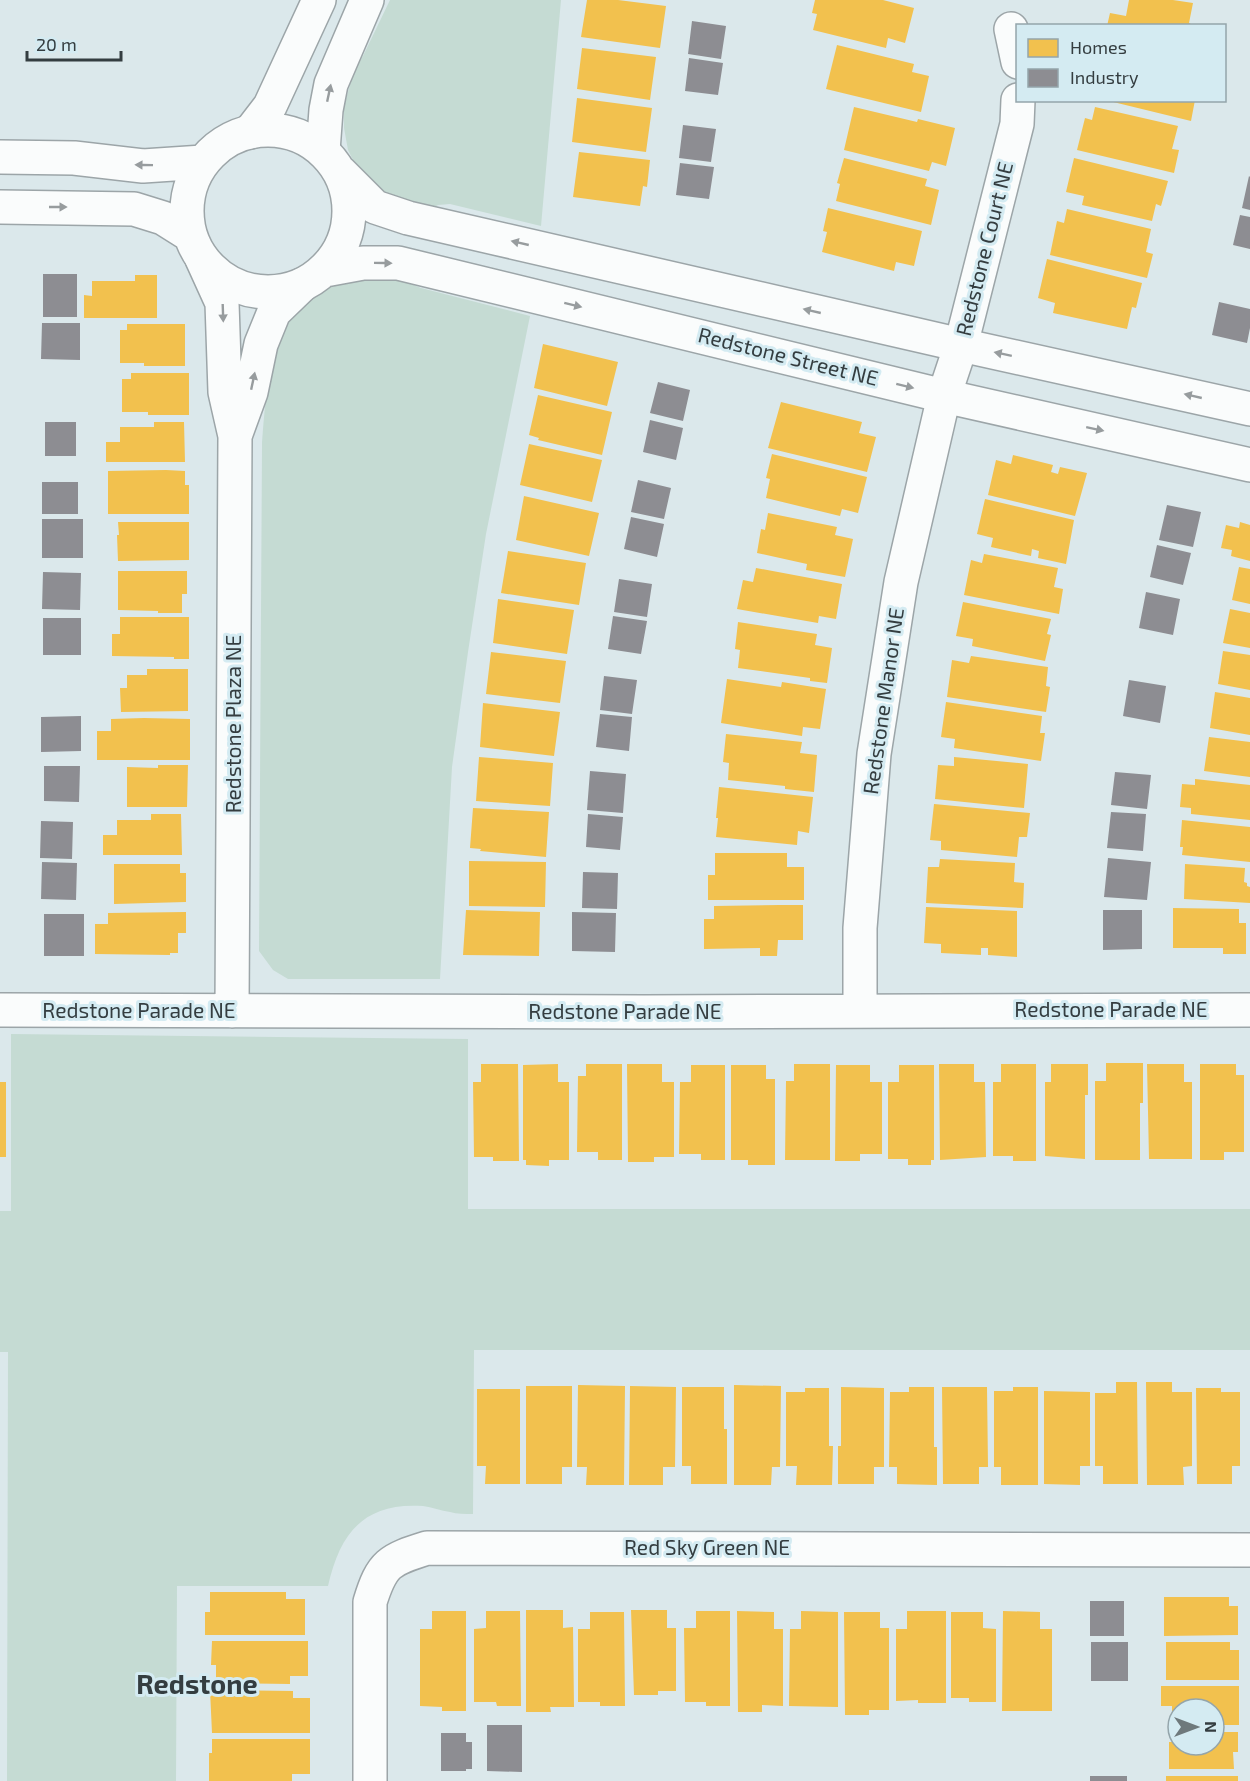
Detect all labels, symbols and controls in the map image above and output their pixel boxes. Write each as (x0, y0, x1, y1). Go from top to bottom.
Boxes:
scale bar (27, 24, 122, 62)
legend (1016, 24, 1226, 102)
text: 20 m (36, 33, 77, 55)
text: Homes (1070, 36, 1127, 58)
text: Industry (1070, 66, 1139, 88)
one-way arrow (325, 84, 335, 102)
street label: Redstone Court NE (950, 159, 1017, 338)
one-way arrow (135, 160, 154, 170)
one-way arrow (49, 202, 68, 212)
one-way arrow (510, 238, 529, 247)
one-way arrow (373, 258, 392, 268)
one-way arrow (563, 301, 582, 311)
one-way arrow (218, 304, 227, 323)
one-way arrow (803, 306, 822, 315)
street label: Redstone Street NE (696, 321, 881, 390)
one-way arrow (993, 349, 1012, 358)
one-way arrow (249, 371, 258, 390)
one-way arrow (896, 382, 914, 392)
one-way arrow (1183, 391, 1202, 400)
one-way arrow (1086, 425, 1104, 435)
street label: Redstone Manor NE (857, 606, 908, 796)
street label: Redstone Plaza NE (220, 635, 245, 813)
street label: Redstone Parade NE (1014, 996, 1208, 1021)
street label: Redstone Parade NE (42, 997, 236, 1022)
street label: Redstone Parade NE (528, 998, 722, 1023)
street label: Red Sky Green NE (624, 1534, 790, 1559)
district label: Redstone (136, 1667, 258, 1699)
north arrow (1166, 1697, 1226, 1757)
text: N (1202, 1721, 1221, 1733)

